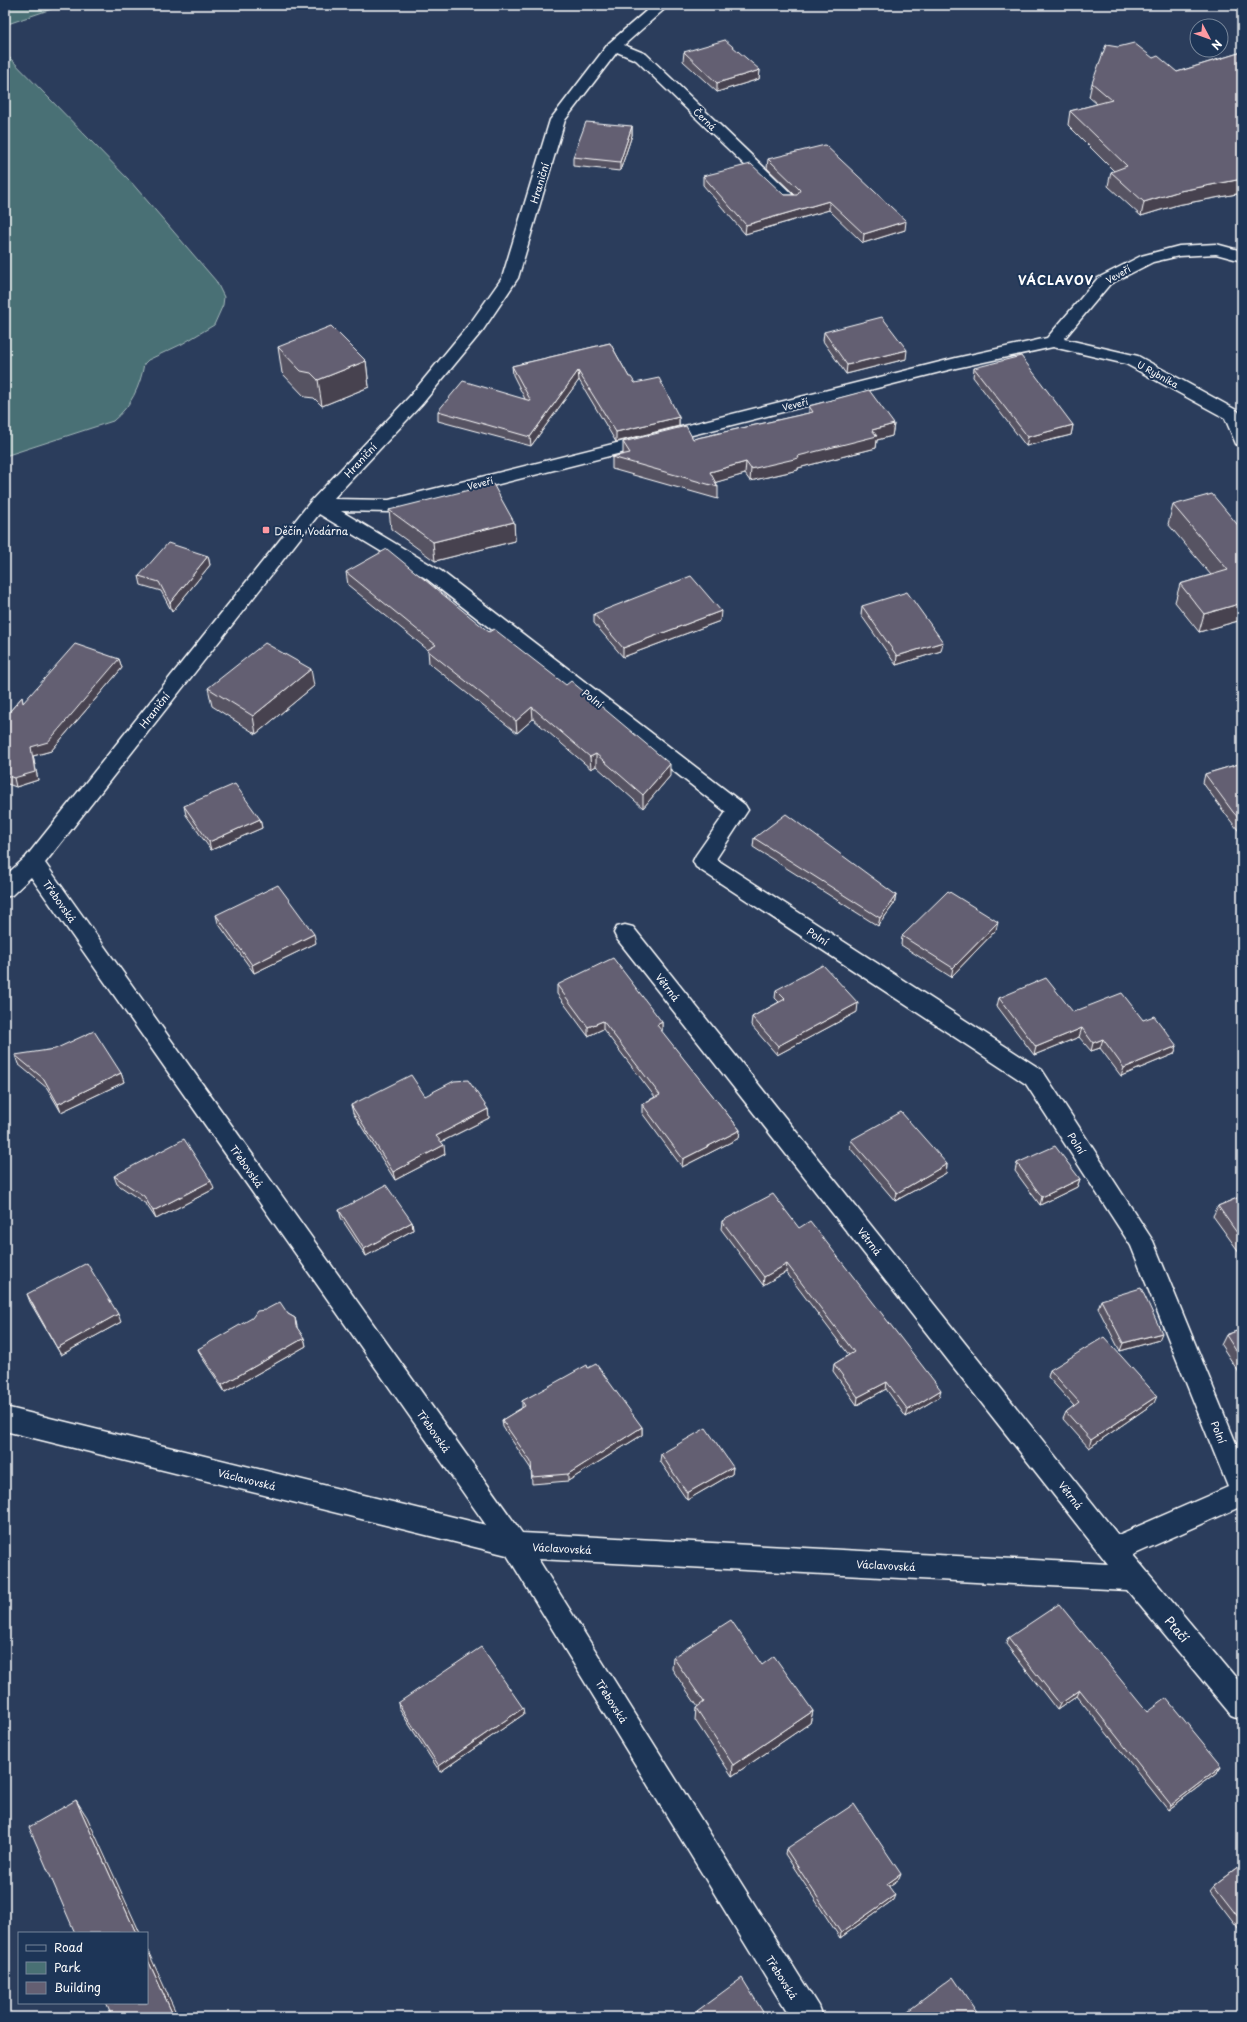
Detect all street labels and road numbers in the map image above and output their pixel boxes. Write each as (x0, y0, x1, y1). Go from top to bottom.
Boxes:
street label: Černá (690, 105, 720, 134)
street label: Hraniční (526, 160, 552, 205)
street label: Veveří (1103, 261, 1133, 287)
street label: U Rybníka (1135, 357, 1182, 391)
street label: Veveří (781, 394, 810, 414)
street label: Hraniční (340, 439, 380, 480)
street label: Veveří (466, 473, 495, 493)
street label: Polní (579, 685, 607, 711)
street label: Hraniční (135, 688, 173, 731)
street label: Třebovská (40, 877, 81, 926)
street label: Polní (804, 923, 832, 949)
street label: Větrná (652, 970, 684, 1005)
street label: Polní (1064, 1129, 1090, 1157)
street label: Třebovská (227, 1142, 268, 1191)
street label: Větrná (854, 1224, 886, 1259)
street label: Třebovská (414, 1407, 455, 1456)
street label: Polní (1208, 1418, 1230, 1446)
street label: Václavovská (217, 1465, 278, 1494)
street label: Větrná (1055, 1478, 1087, 1513)
street label: Václavovská (532, 1539, 593, 1557)
street label: Václavovská (856, 1556, 917, 1574)
street label: Ptačí (1161, 1612, 1193, 1646)
street label: Třebovská (593, 1676, 632, 1726)
street label: Třebovská (763, 1952, 802, 2002)

